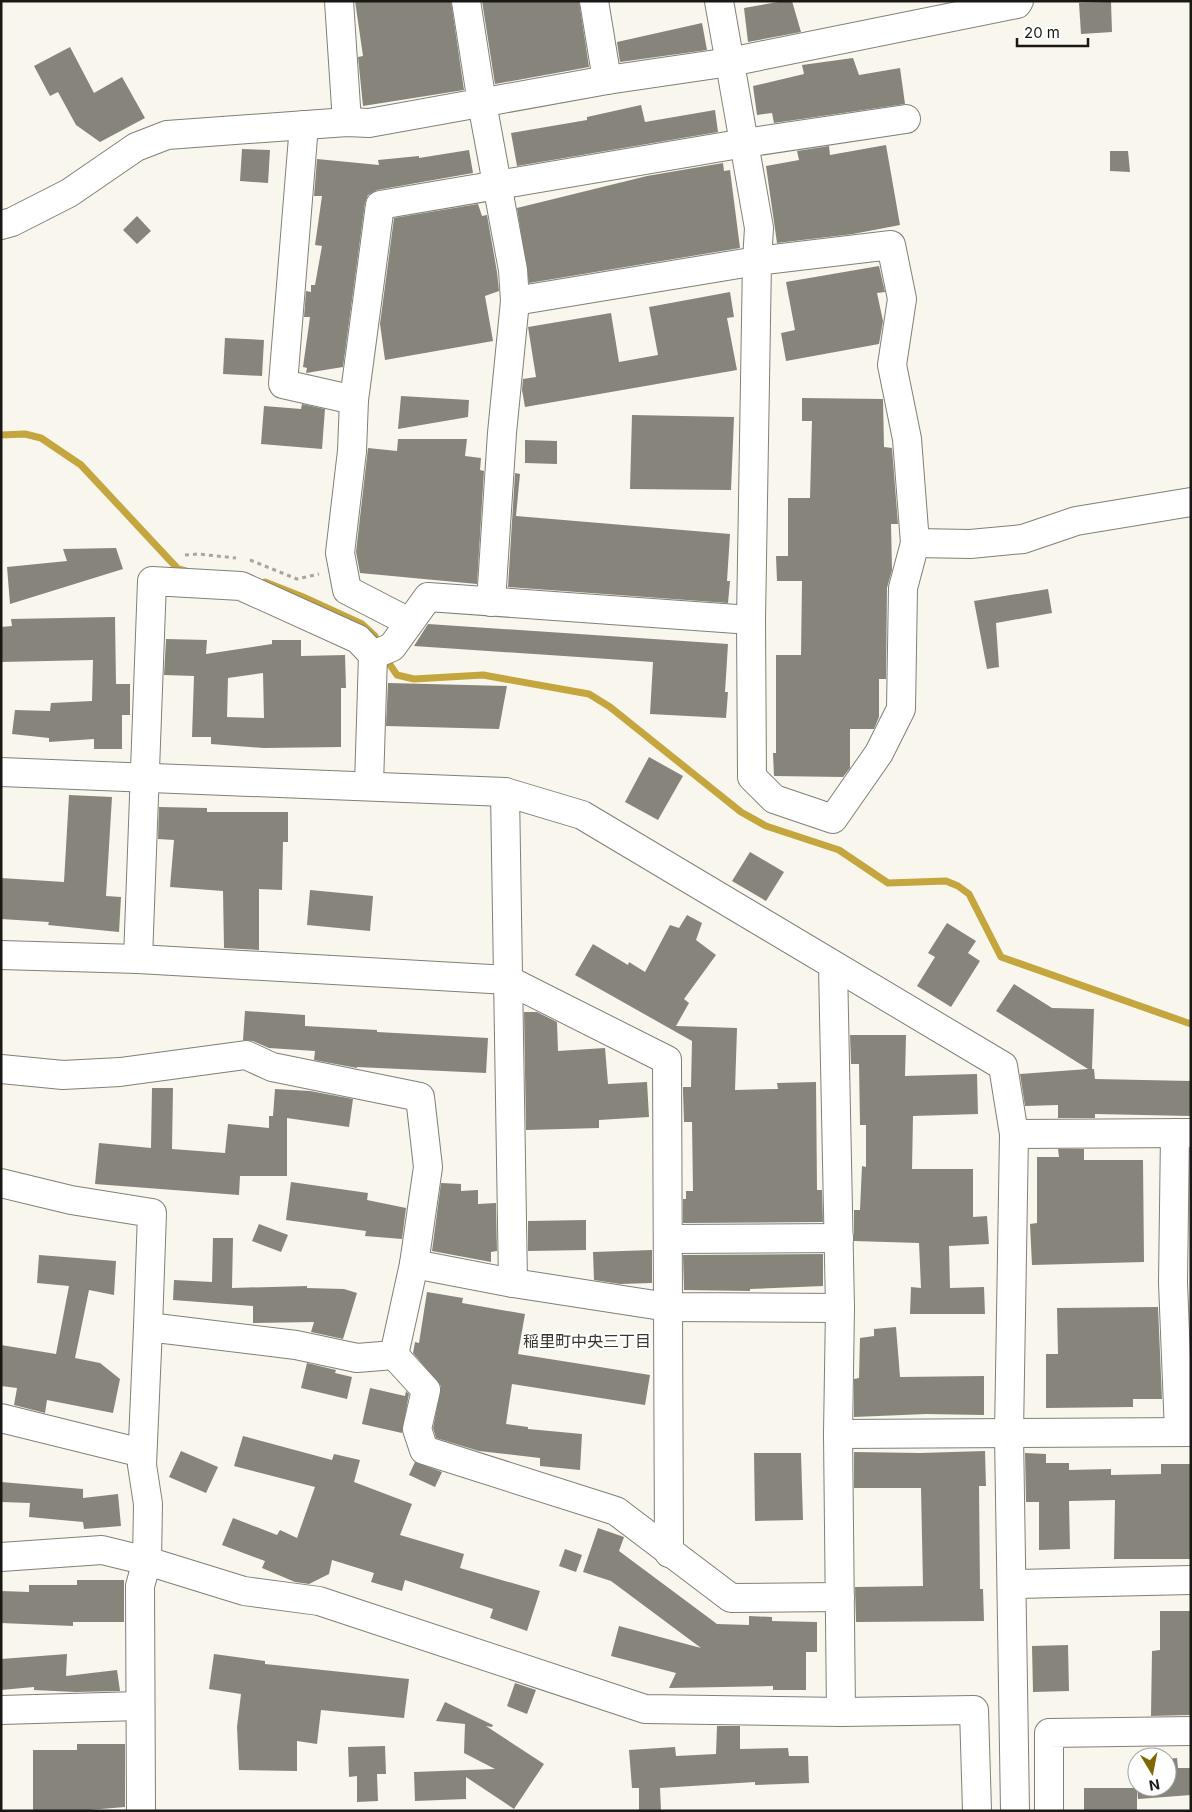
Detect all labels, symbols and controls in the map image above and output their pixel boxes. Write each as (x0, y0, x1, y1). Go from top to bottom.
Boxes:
scale bar (1017, 15, 1088, 47)
text: 20 m (1024, 23, 1060, 42)
district label: 稲里町中央三丁目 (523, 1331, 651, 1351)
north arrow (1127, 1747, 1177, 1797)
text: N (1148, 1776, 1161, 1795)

